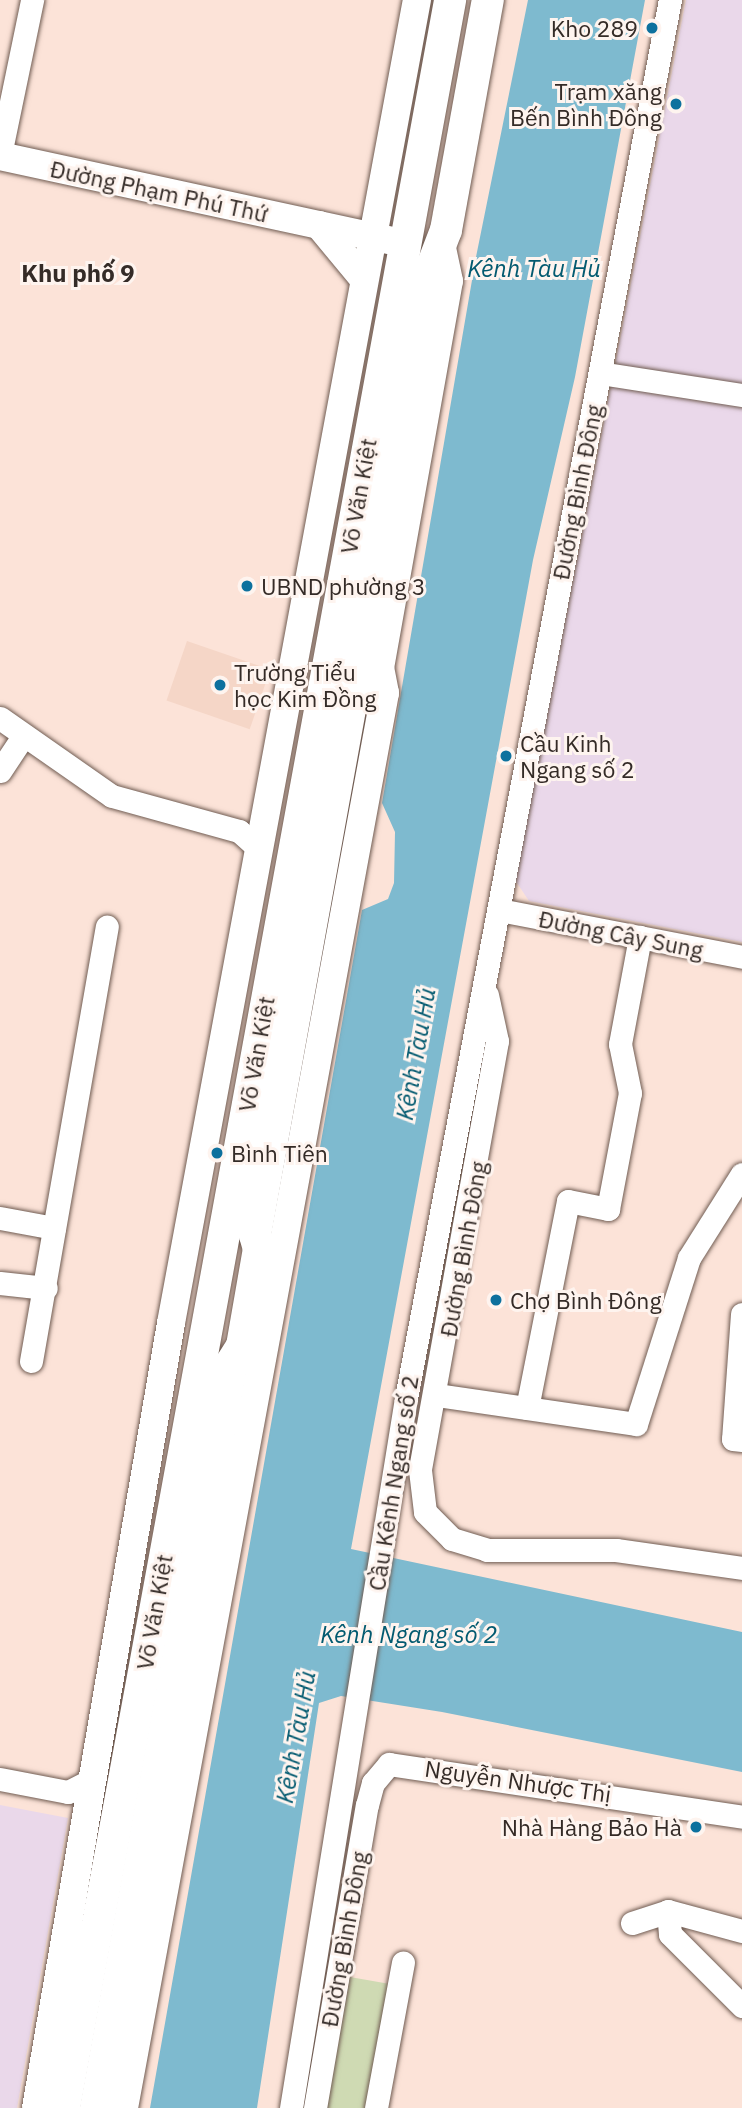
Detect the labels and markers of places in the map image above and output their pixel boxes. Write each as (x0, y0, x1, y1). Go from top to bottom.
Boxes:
place label: Kho 289 (551, 14, 638, 42)
marker: Kho 289 (644, 20, 660, 36)
place label: Trạm xăng Bến Bình Đông (510, 77, 662, 131)
marker: Trạm xăng Bến Bình Đông (668, 96, 684, 112)
place label: UBND phường 3 (261, 572, 426, 600)
marker: UBND phường 3 (239, 578, 255, 594)
place label: Trường Tiểu học Kim Đồng (234, 658, 376, 712)
marker: Trường Tiểu học Kim Đồng (212, 677, 228, 693)
place label: Cầu Kinh Ngang số 2 (520, 729, 635, 783)
marker: Cầu Kinh Ngang số 2 (498, 748, 514, 764)
place label: Bình Tiên (231, 1139, 328, 1167)
marker: Bình Tiên (209, 1145, 225, 1161)
place label: Chợ Bình Đông (510, 1286, 662, 1314)
marker: Chợ Bình Đông (488, 1292, 504, 1308)
place label: Nhà Hàng Bảo Hà (502, 1813, 682, 1841)
marker: Nhà Hàng Bảo Hà (688, 1819, 704, 1835)

